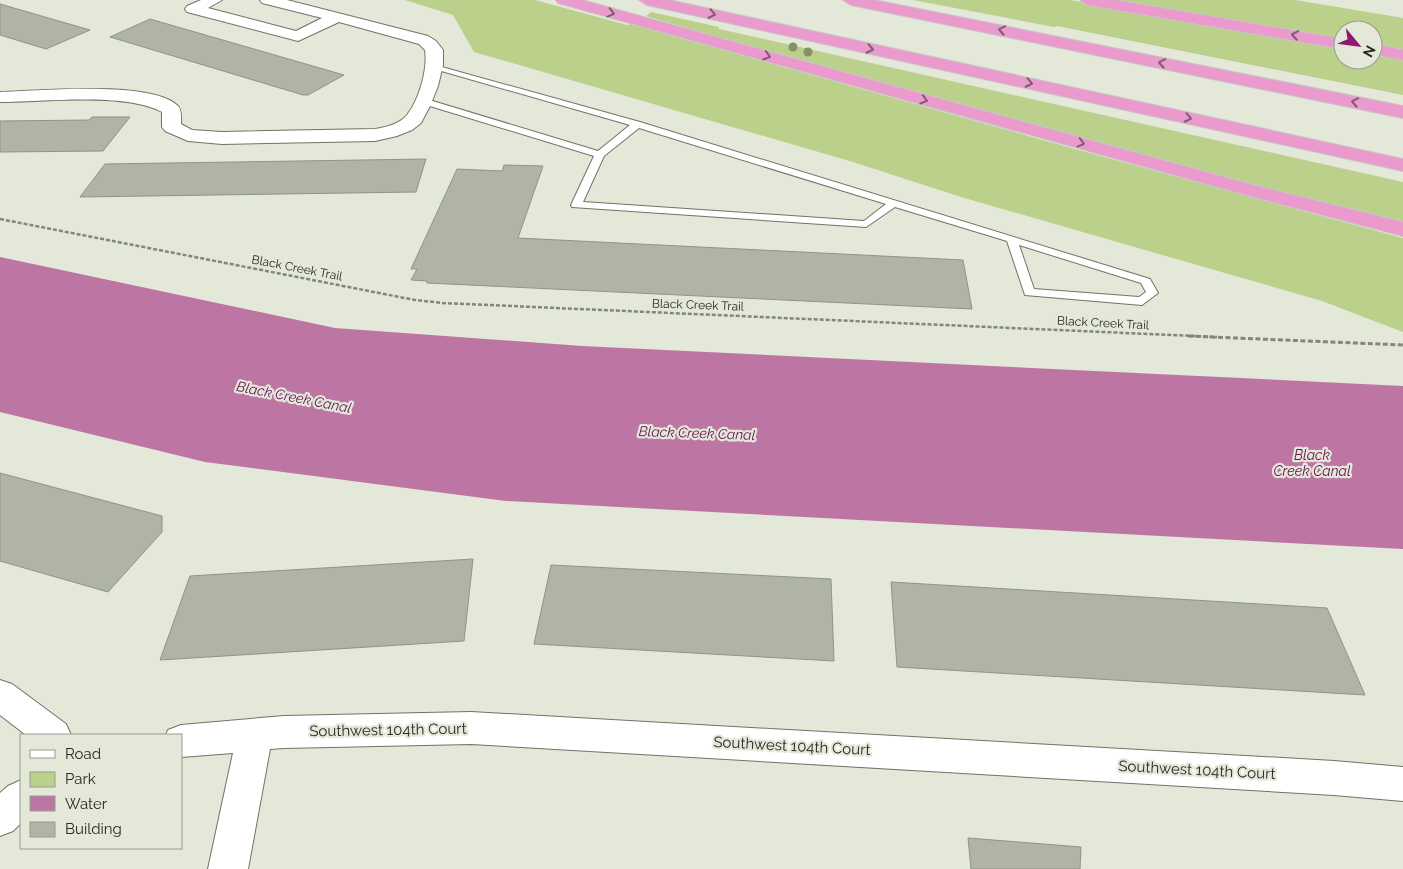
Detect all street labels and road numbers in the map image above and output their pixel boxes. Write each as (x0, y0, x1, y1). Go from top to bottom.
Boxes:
street label: Black Creek Trail (250, 252, 344, 284)
street label: Black Creek Trail (652, 296, 745, 314)
street label: Black Creek Trail (1057, 314, 1150, 332)
street label: Southwest 104th Court (309, 720, 467, 740)
street label: Southwest 104th Court (713, 733, 871, 759)
street label: Southwest 104th Court (1118, 757, 1276, 783)

